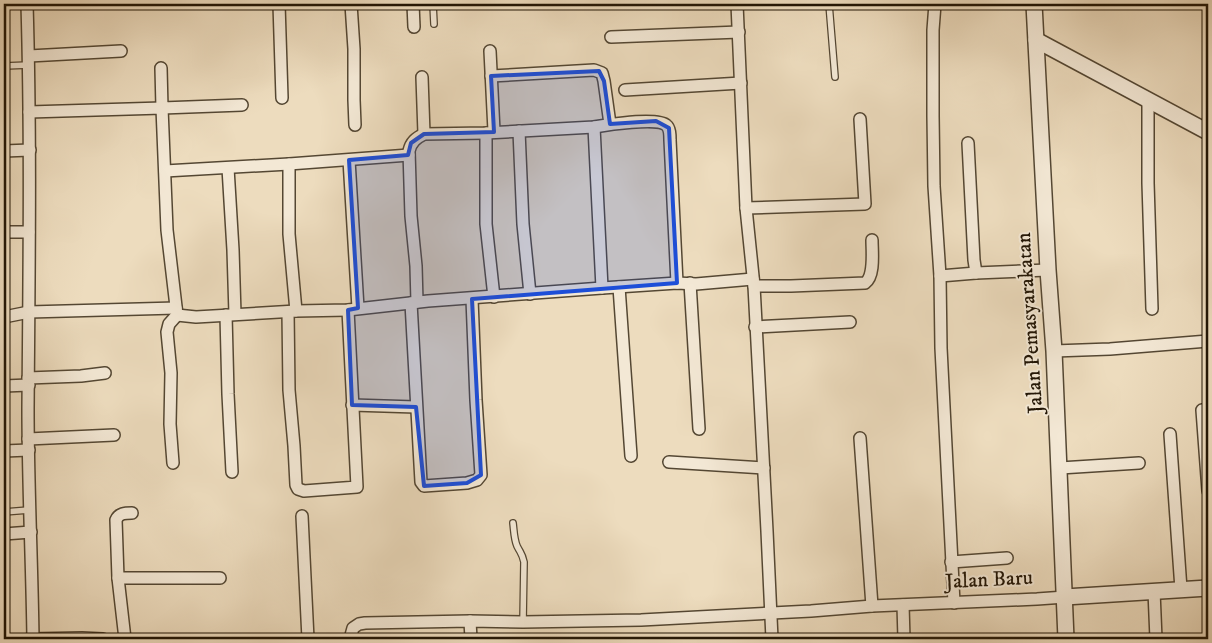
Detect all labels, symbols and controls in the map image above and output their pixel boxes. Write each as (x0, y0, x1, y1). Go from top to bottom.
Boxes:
street label: Jalan Pemasyarakatan (1011, 232, 1049, 416)
street label: Jalan Baru (943, 565, 1033, 595)

